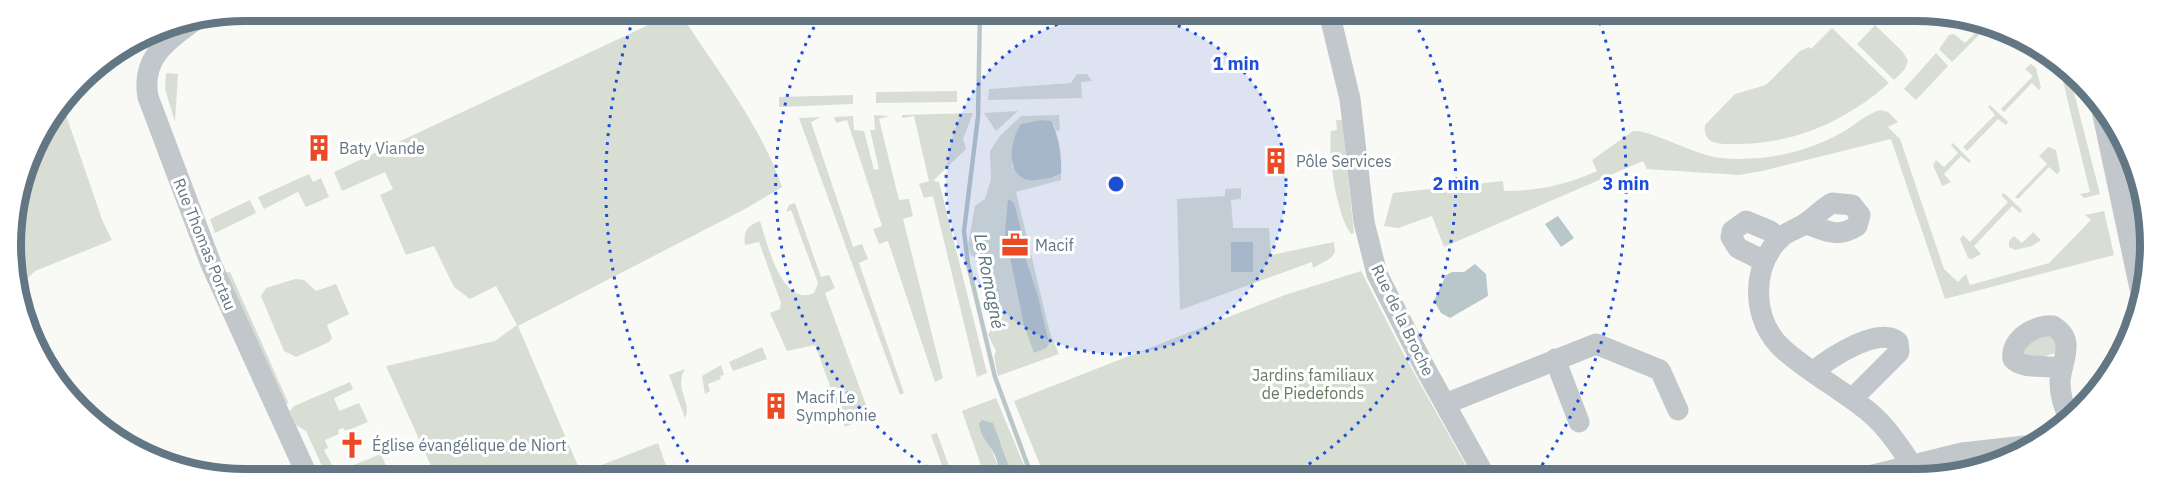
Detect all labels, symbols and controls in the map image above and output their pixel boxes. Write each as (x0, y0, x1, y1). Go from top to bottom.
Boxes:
text: 1 min (1212, 52, 1260, 75)
building icon: Baty Viande (304, 133, 334, 163)
place label: Baty Viande (339, 138, 425, 158)
building icon: Pôle Services (1261, 146, 1291, 176)
place label: Pôle Services (1296, 151, 1392, 171)
text: 2 min (1432, 172, 1480, 195)
text: 3 min (1602, 172, 1650, 195)
centre of rings (1106, 174, 1126, 194)
street label: Rue Thomas Portau (169, 175, 241, 313)
office icon: Macif (1000, 230, 1030, 260)
water label: Le Romagné (969, 231, 1010, 331)
place label: Macif (1035, 235, 1074, 255)
street label: Rue de la Broche (1367, 261, 1439, 379)
park label: Jardins familiaux de Piedefonds (1252, 365, 1374, 403)
place label: Macif Le Symphonie (796, 387, 877, 425)
building icon: Macif Le Symphonie (761, 391, 791, 421)
church icon: Église évangélique de Niort (337, 430, 367, 460)
place label: Église évangélique de Niort (372, 434, 567, 455)

